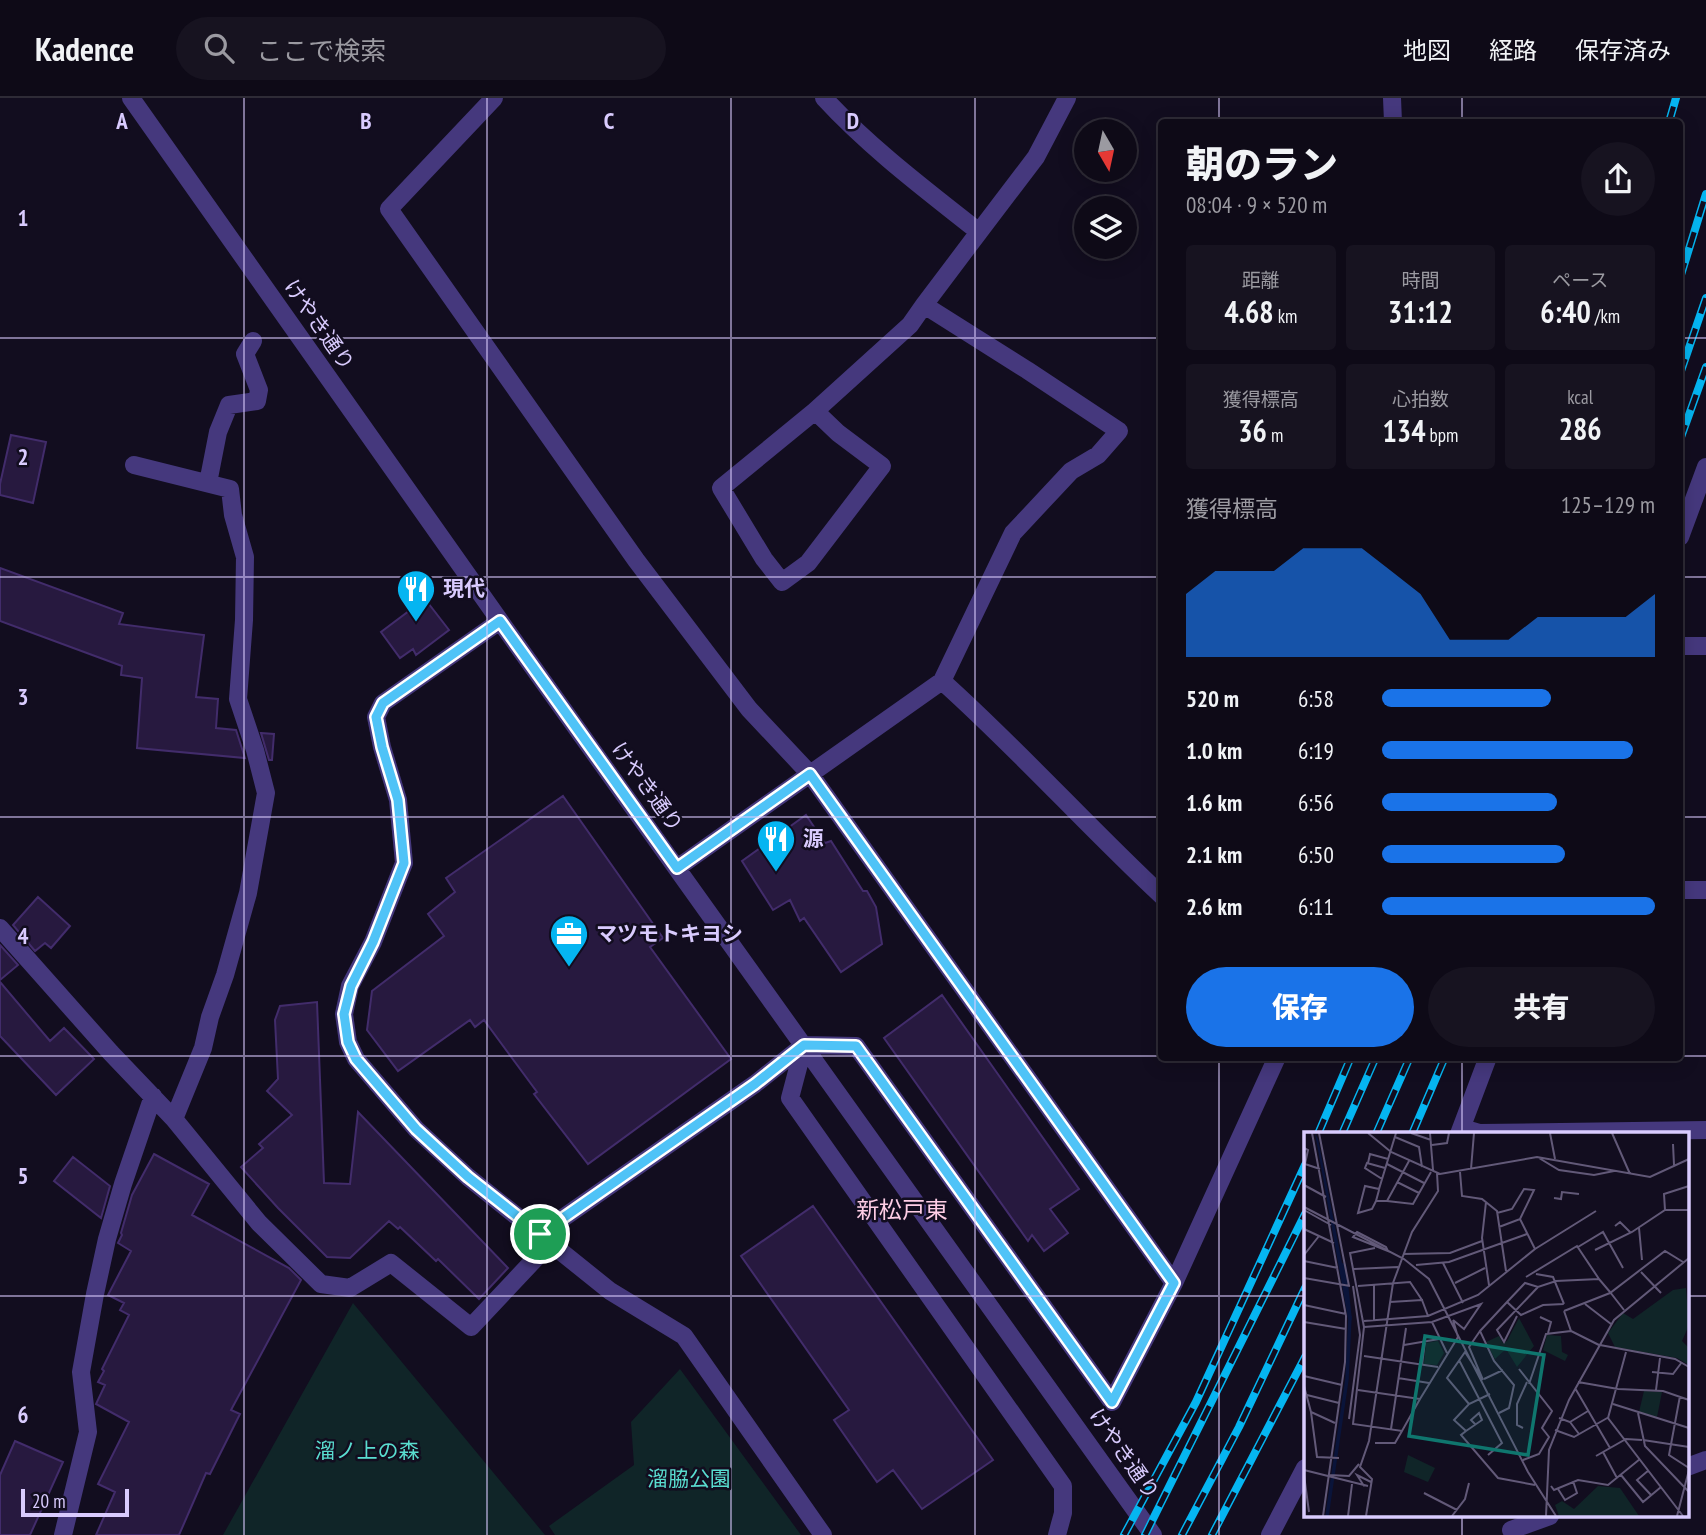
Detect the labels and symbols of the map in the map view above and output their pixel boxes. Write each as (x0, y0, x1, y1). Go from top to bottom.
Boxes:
text: A (115, 106, 128, 135)
text: B (360, 106, 372, 135)
text: C (604, 106, 615, 135)
text: D (847, 106, 859, 135)
north arrow (1074, 119, 1138, 182)
text: 1 (18, 203, 29, 232)
street label: けやき通り (278, 274, 361, 375)
text: 2 (18, 442, 29, 471)
restaurant icon: 現代 (395, 568, 437, 623)
place label: 現代 (443, 575, 485, 602)
text: 3 (18, 682, 29, 711)
street label: けやき通り (606, 736, 689, 837)
restaurant icon: 源 (755, 818, 797, 873)
place label: 源 (803, 825, 824, 852)
office icon: マツモトキヨシ (548, 913, 590, 968)
place label: マツモトキヨシ (596, 920, 743, 947)
text: 4 (18, 921, 29, 950)
inset map (1304, 1132, 1688, 1518)
text: 5 (18, 1161, 29, 1190)
district label: 新松戸東 (856, 1195, 948, 1224)
pin (510, 1204, 570, 1264)
text: 6 (18, 1400, 29, 1429)
street label: けやき通り (1083, 1403, 1166, 1504)
park label: 溜ノ上の森 (315, 1437, 420, 1464)
park label: 溜脇公園 (647, 1465, 731, 1492)
scale bar (21, 1486, 130, 1518)

